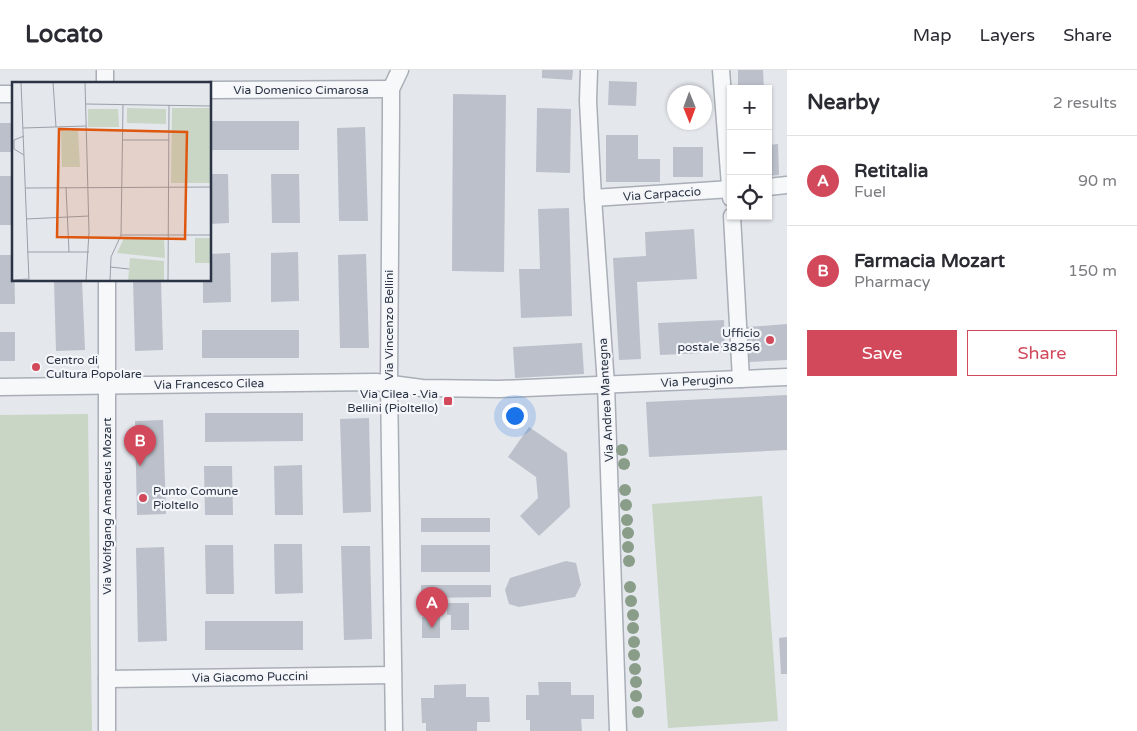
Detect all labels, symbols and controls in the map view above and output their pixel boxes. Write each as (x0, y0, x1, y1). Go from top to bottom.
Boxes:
text: Locato (25, 20, 103, 49)
text: Map (913, 24, 952, 46)
text: Layers (980, 24, 1035, 46)
text: Share (1063, 24, 1112, 46)
inset map (12, 82, 211, 281)
street label: Via Domenico Cimarosa (233, 83, 369, 97)
north arrow (667, 85, 712, 130)
map controls (727, 85, 772, 220)
button: + (727, 85, 772, 130)
text: Nearby (807, 90, 880, 115)
text: 2 results (1053, 93, 1117, 113)
button: − (727, 130, 772, 175)
text: Retitalia (854, 160, 928, 182)
text: A (817, 171, 829, 191)
text: 90 m (1078, 171, 1117, 191)
button: locate (727, 175, 772, 220)
text: Fuel (854, 182, 886, 202)
street label: Via Carpaccio (623, 184, 701, 204)
text: Farmacia Mozart (854, 250, 1005, 272)
text: B (817, 261, 829, 281)
text: 150 m (1068, 261, 1117, 281)
street label: Via Vincenzo Bellini (382, 270, 396, 380)
text: Pharmacy (854, 272, 930, 292)
place label: Ufficio postale 38256 (678, 326, 760, 354)
button: Save (807, 330, 957, 376)
button: Share (967, 330, 1117, 376)
marker: Ufficio postale 38256 (764, 334, 776, 346)
street label: Via Andrea Mantegna (596, 338, 616, 462)
place label: Centro di Cultura Popolare (46, 353, 142, 381)
marker: Centro di Cultura Popolare (30, 361, 42, 373)
street label: Via Perugino (660, 372, 734, 390)
street label: Via Francesco Cilea (154, 376, 264, 392)
place label: Via Cilea - Via Bellini (Pioltello) (347, 387, 438, 415)
marker: Via Cilea - Via Bellini (Pioltello) (442, 395, 454, 407)
your location (502, 403, 528, 429)
street label: Via Wolfgang Amadeus Mozart (100, 417, 114, 595)
pin: B (124, 425, 156, 466)
place label: Punto Comune Pioltello (153, 484, 238, 512)
marker: Punto Comune Pioltello (137, 492, 149, 504)
pin: A (416, 587, 448, 628)
street label: Via Giacomo Puccini (192, 669, 308, 685)

